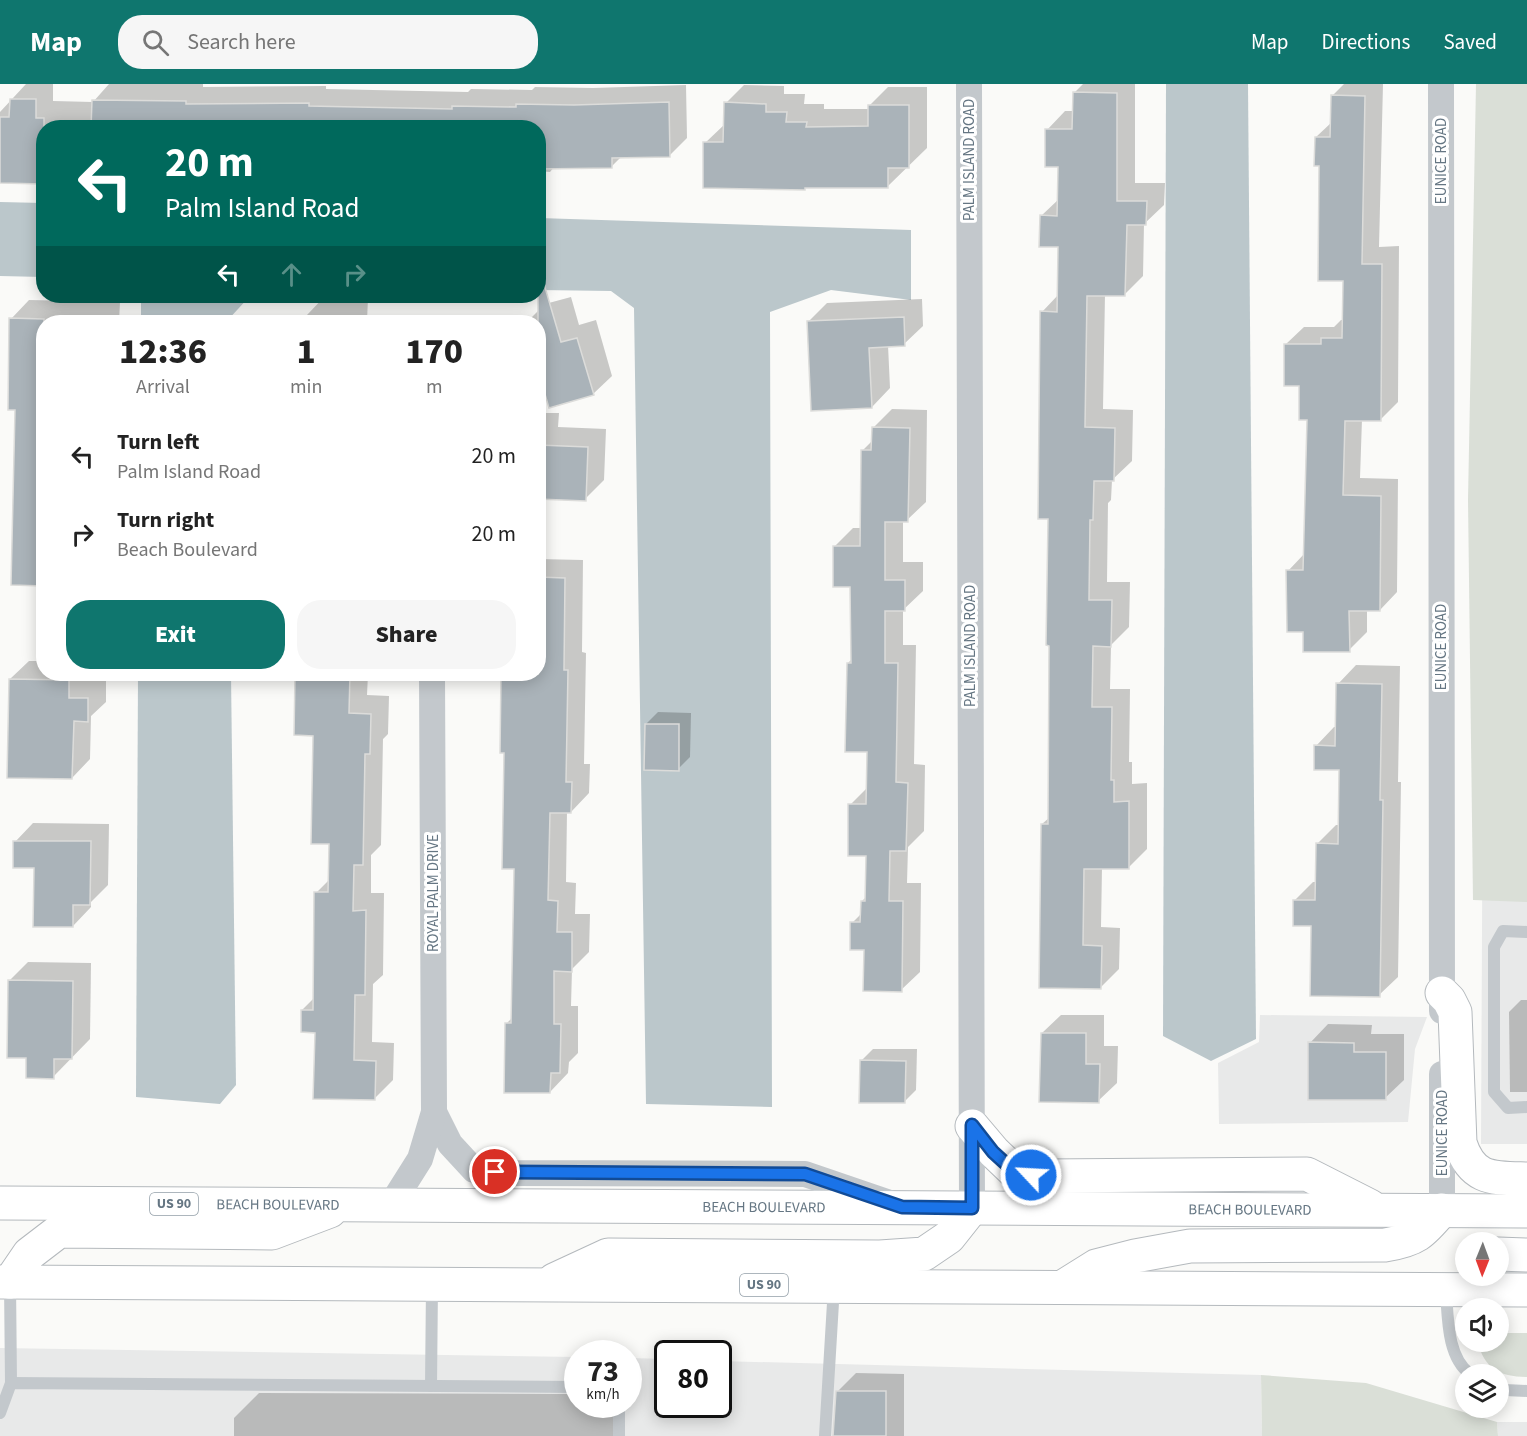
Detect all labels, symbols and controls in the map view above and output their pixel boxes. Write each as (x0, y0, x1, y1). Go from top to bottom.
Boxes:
search box (118, 15, 538, 69)
text: Map (30, 22, 82, 62)
icon: search (139, 26, 172, 59)
text: Search here (187, 26, 296, 58)
text: Map (1251, 27, 1289, 57)
text: Directions (1322, 27, 1410, 57)
text: Saved (1443, 27, 1497, 57)
street label: PALM ISLAND ROAD (959, 99, 980, 221)
street label: EUNICE ROAD (1431, 118, 1452, 204)
text: 20 m (165, 133, 254, 193)
icon: left (66, 144, 144, 222)
text: Palm Island Road (165, 189, 359, 228)
icon: left (212, 258, 245, 291)
icon: ahead (275, 258, 308, 291)
icon: right (338, 258, 371, 291)
text: 12:36 (119, 326, 207, 377)
text: 1 (297, 326, 316, 377)
text: 170 (405, 326, 463, 377)
text: Arrival (136, 373, 190, 401)
text: min (290, 373, 322, 401)
text: m (426, 373, 442, 401)
text: Turn left (117, 426, 199, 458)
icon: left (66, 440, 99, 473)
text: 20 m (471, 440, 516, 472)
text: Palm Island Road (117, 458, 261, 486)
text: Turn right (117, 504, 214, 536)
icon: right (66, 518, 99, 551)
text: 20 m (471, 518, 516, 550)
text: Beach Boulevard (117, 536, 258, 564)
street label: PALM ISLAND ROAD (960, 585, 981, 707)
button: Exit (66, 600, 285, 669)
button: Share (297, 600, 516, 669)
street label: EUNICE ROAD (1431, 604, 1452, 690)
street label: ROYAL PALM DRIVE (423, 834, 444, 952)
street label: EUNICE ROAD (1432, 1090, 1453, 1176)
position arrow (999, 1143, 1063, 1207)
pin (469, 1146, 520, 1197)
icon: arrive (478, 1155, 511, 1188)
road number: US 90 (150, 1193, 198, 1215)
street label: BEACH BOULEVARD (216, 1194, 340, 1215)
street label: BEACH BOULEVARD (702, 1196, 826, 1218)
street label: BEACH BOULEVARD (1188, 1199, 1312, 1220)
north arrow (1455, 1232, 1509, 1286)
map controls (1455, 1232, 1509, 1418)
road number: US 90 (740, 1274, 788, 1296)
button: sound (1455, 1298, 1509, 1352)
speed limit sign: 80 (654, 1340, 732, 1418)
text: 73 (587, 1350, 619, 1393)
button: layers (1455, 1364, 1509, 1418)
text: km/h (586, 1384, 620, 1405)

